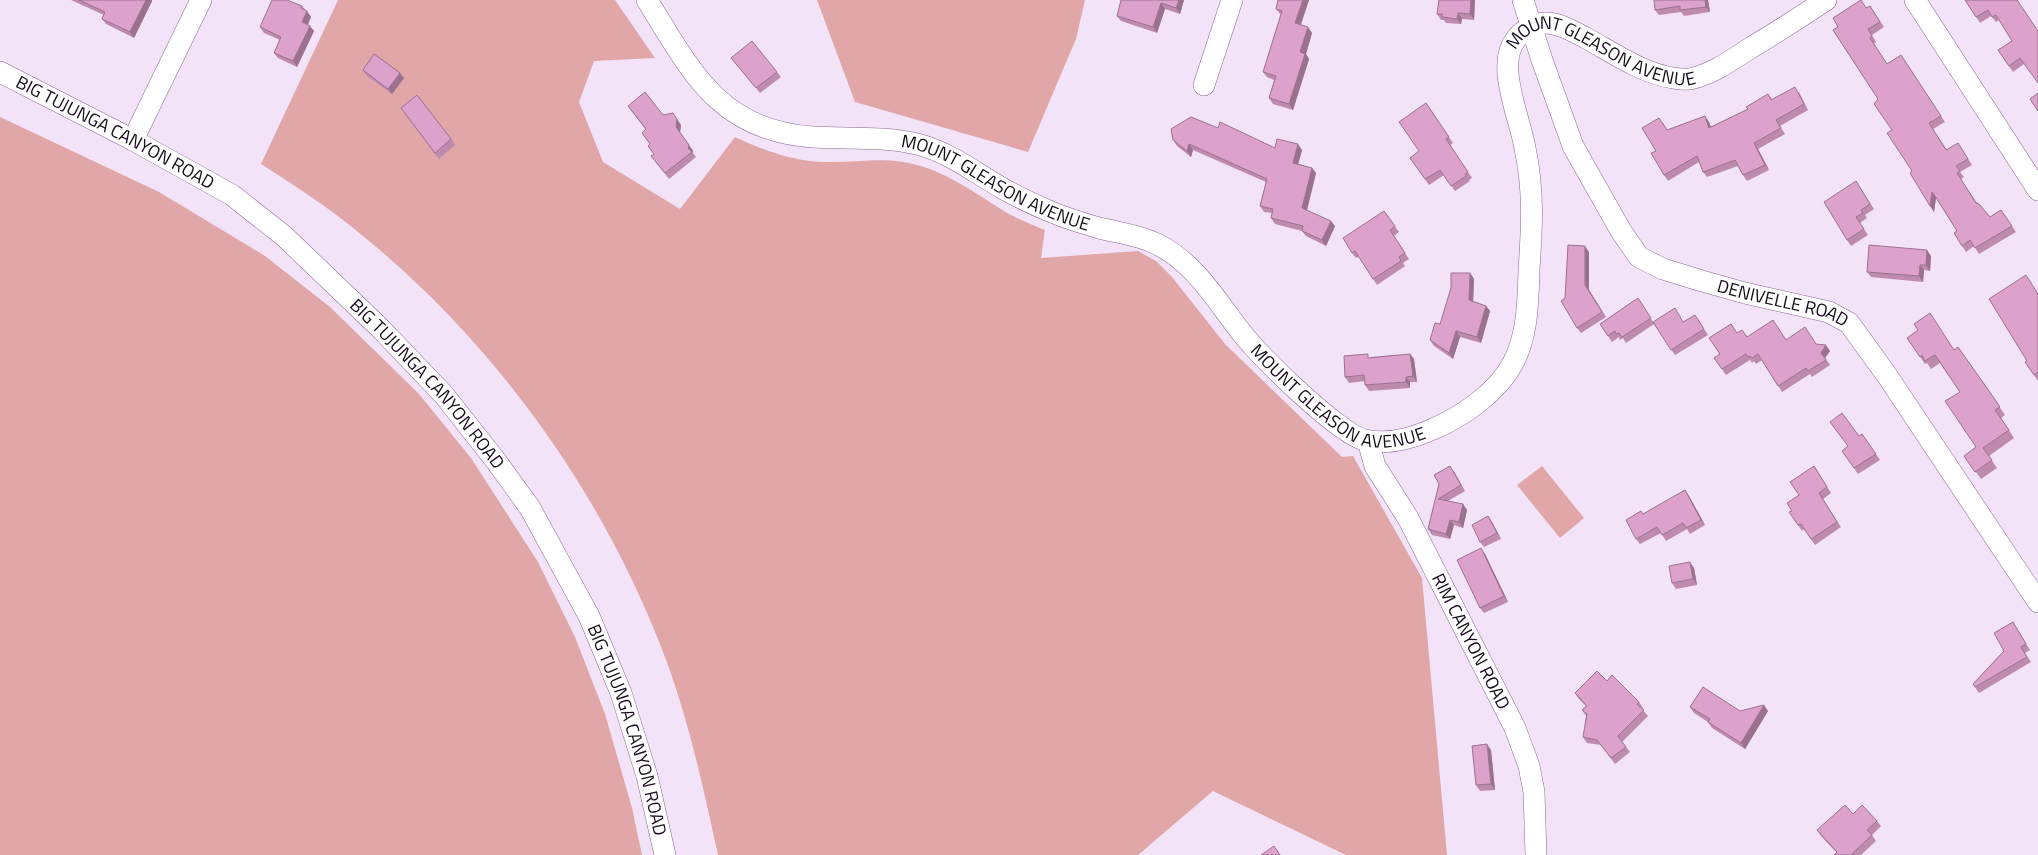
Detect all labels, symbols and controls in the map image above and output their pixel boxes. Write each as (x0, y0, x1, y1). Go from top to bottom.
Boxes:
street label: MOUNT GLEASON AVENUE (1499, 9, 1698, 93)
street label: BIG TUJUNGA CANYON ROAD (11, 68, 220, 196)
street label: MOUNT GLEASON AVENUE (899, 127, 1093, 238)
street label: DENIVELLE ROAD (1714, 272, 1854, 333)
street label: BIG TUJUNGA CANYON ROAD (344, 292, 512, 474)
street label: MOUNT GLEASON AVENUE (1244, 338, 1429, 455)
street label: RIM CANYON ROAD (1425, 568, 1517, 714)
street label: BIG TUJUNGA CANYON ROAD (581, 620, 674, 838)

